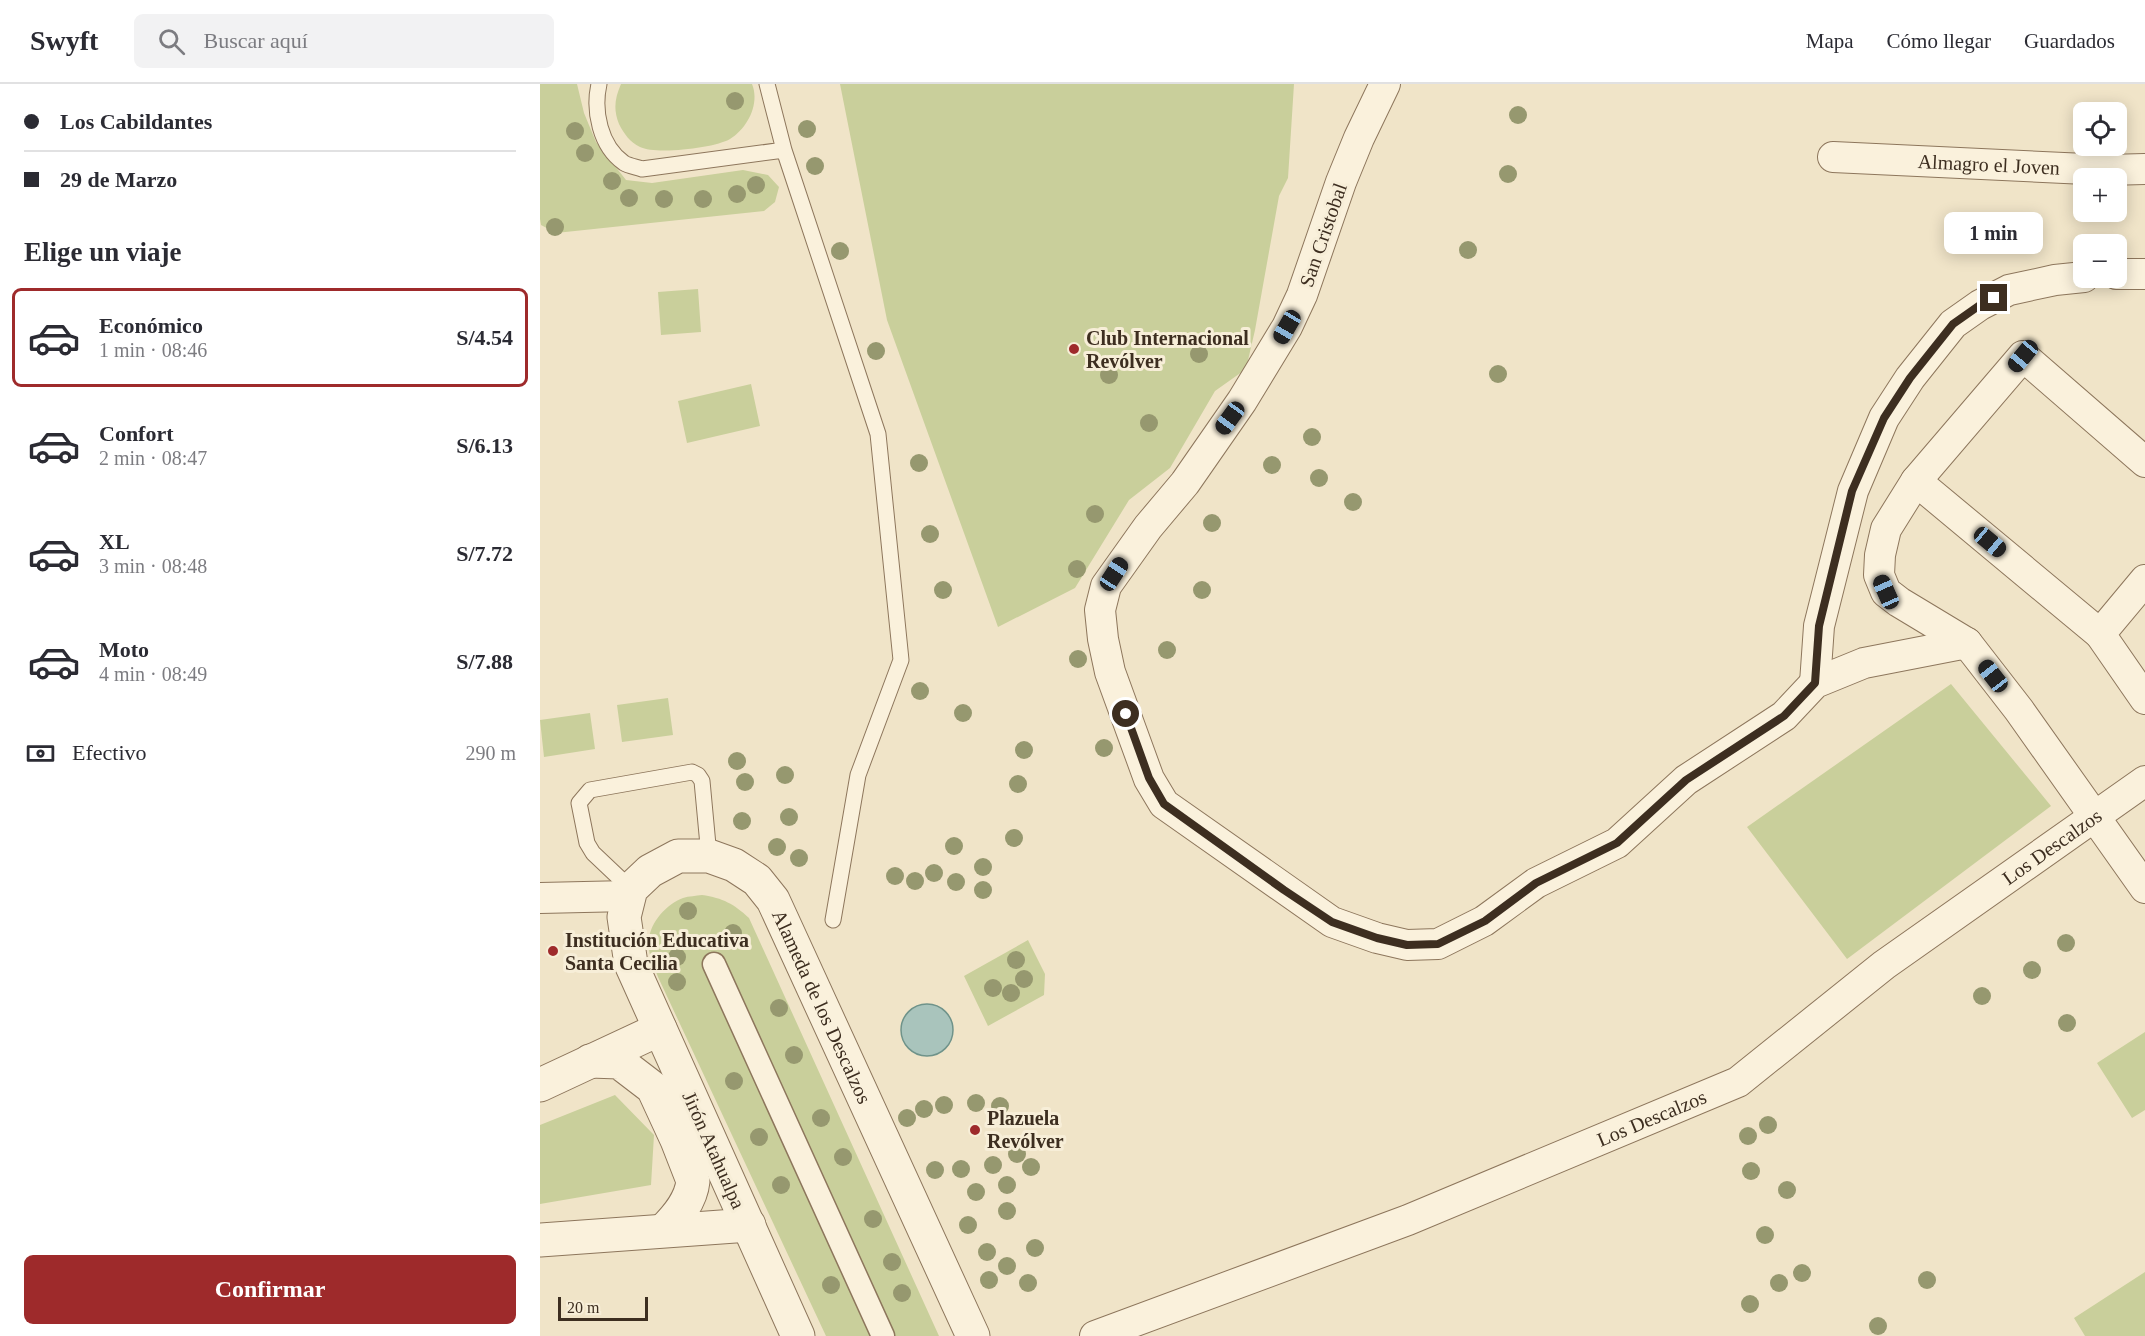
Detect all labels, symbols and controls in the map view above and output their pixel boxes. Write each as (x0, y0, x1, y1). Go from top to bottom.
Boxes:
search box (134, 14, 554, 68)
text: Swyft (30, 25, 98, 56)
icon: search (155, 25, 188, 58)
text: Buscar aquí (203, 28, 308, 53)
text: Mapa (1806, 29, 1854, 53)
text: Cómo llegar (1887, 29, 1991, 53)
text: Guardados (2024, 29, 2115, 53)
map controls (2073, 102, 2127, 288)
button: locate (2073, 102, 2127, 156)
text: Los Cabildantes (60, 109, 212, 134)
street label: Almagro el Joven (1917, 150, 2060, 179)
text: 29 de Marzo (60, 167, 177, 192)
button: + (2073, 168, 2127, 222)
street label: San Cristobal (1295, 180, 1351, 290)
callout: 1 min (1944, 211, 2044, 253)
text: 1 min (1969, 222, 2018, 244)
button: − (2073, 234, 2127, 288)
text: Elige un viaje (24, 237, 182, 267)
route end (1980, 284, 2007, 311)
car (1270, 307, 1304, 347)
icon: car (27, 311, 81, 365)
text: Económico (99, 313, 203, 338)
text: S/4.54 (456, 325, 513, 350)
place label: Club Internacional Revólver (1086, 327, 1249, 372)
car (2005, 336, 2041, 376)
text: 1 min · 08:46 (99, 339, 207, 361)
marker: Club Internacional Revólver (1067, 342, 1081, 356)
car (1212, 398, 1248, 438)
icon: car (27, 419, 81, 473)
text: Confort (99, 421, 174, 446)
text: S/6.13 (456, 433, 513, 458)
text: 2 min · 08:47 (99, 447, 207, 469)
car (1970, 524, 2010, 560)
icon: car (27, 527, 81, 581)
text: XL (99, 529, 130, 554)
text: S/7.72 (456, 541, 513, 566)
car (1097, 554, 1131, 594)
text: 3 min · 08:48 (99, 555, 207, 577)
car (1870, 572, 1902, 612)
icon: car (27, 635, 81, 689)
text: Moto (99, 637, 149, 662)
text: S/7.88 (456, 649, 513, 674)
car (1975, 656, 2011, 696)
text: 4 min · 08:49 (99, 663, 207, 685)
route start (1112, 700, 1139, 727)
icon: cash (24, 737, 57, 770)
text: Efectivo (72, 740, 147, 765)
text: 290 m (465, 742, 516, 764)
street label: Los Descalzos (1998, 804, 2106, 889)
street label: Alameda de los Descalzos (768, 906, 876, 1107)
place label: Institución Educativa Santa Cecilia (565, 929, 749, 974)
marker: Institución Educativa Santa Cecilia (546, 944, 560, 958)
street label: Los Descalzos (1594, 1085, 1710, 1151)
street label: Jirón Atahualpa (677, 1088, 750, 1213)
place label: Plazuela Revólver (987, 1107, 1064, 1152)
marker: Plazuela Revólver (968, 1123, 982, 1137)
button: Confirmar (24, 1255, 516, 1324)
scale bar (558, 1294, 648, 1322)
text: 20 m (567, 1299, 599, 1316)

